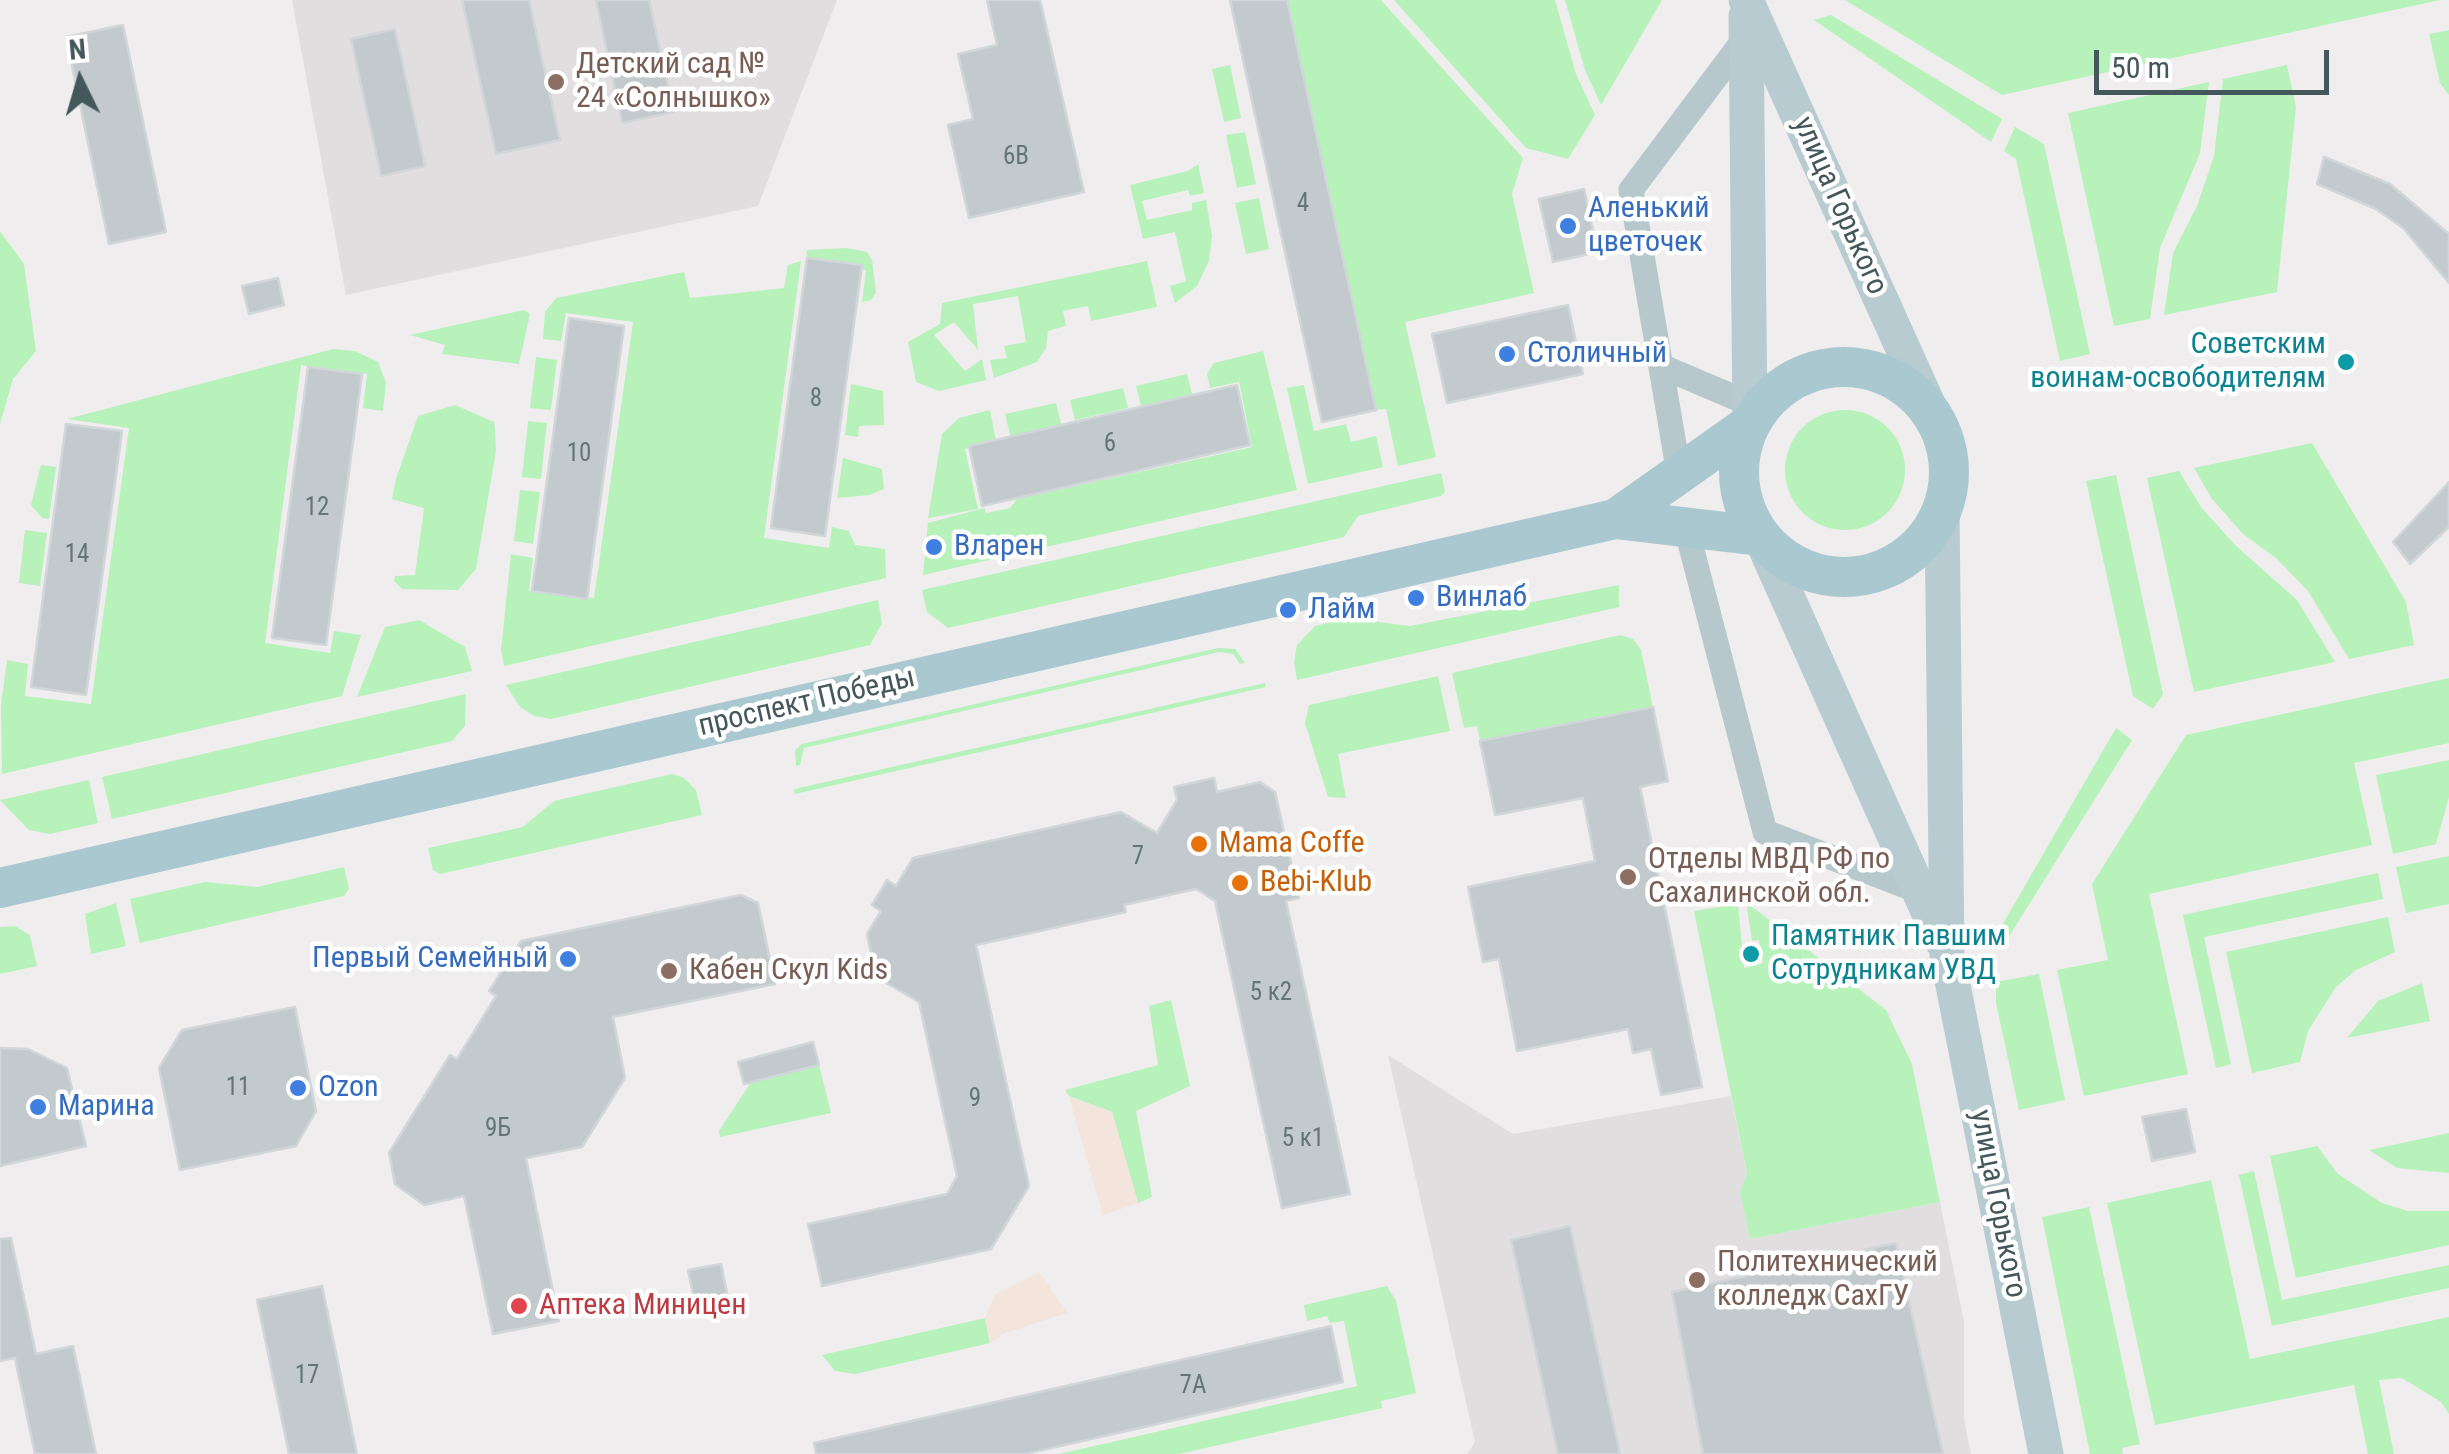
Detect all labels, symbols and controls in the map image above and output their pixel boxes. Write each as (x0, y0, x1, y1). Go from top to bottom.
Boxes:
north arrow (30, 30, 130, 130)
scale bar (2099, 30, 2334, 92)
text: N (67, 32, 87, 67)
place label: Детский сад № 24 «Солнышко» (576, 47, 771, 118)
text: 50 m (2111, 50, 2170, 85)
marker: Детский сад № 24 «Солнышко» (545, 71, 567, 93)
street label: улица Горького (1784, 112, 1894, 300)
house number: 6В (1003, 143, 1029, 173)
house number: 4 (1297, 190, 1309, 220)
place label: Аленький цветочек (1588, 191, 1710, 262)
marker: Аленький цветочек (1557, 215, 1579, 237)
place label: Советским воинам-освободителям (2030, 327, 2326, 398)
place label: Столичный (1527, 336, 1667, 372)
marker: Столичный (1496, 343, 1518, 365)
marker: Советским воинам-освободителям (2335, 351, 2357, 373)
house number: 8 (810, 385, 822, 415)
house number: 6 (1104, 430, 1116, 460)
house number: 10 (567, 440, 591, 470)
house number: 12 (305, 494, 329, 524)
place label: Вларен (954, 529, 1044, 565)
marker: Вларен (923, 536, 945, 558)
house number: 14 (65, 541, 89, 571)
place label: Винлаб (1436, 580, 1527, 616)
marker: Винлаб (1405, 587, 1427, 609)
place label: Лайм (1308, 592, 1376, 628)
marker: Лайм (1277, 599, 1299, 621)
street label: проспект Победы (695, 661, 919, 745)
place label: Mama Coffe (1219, 826, 1365, 862)
marker: Mama Coffe (1188, 833, 1210, 855)
place label: Отделы МВД РФ по Сахалинской обл. (1648, 842, 1890, 912)
house number: 7 (1132, 843, 1144, 873)
place label: Bebi-Klub (1260, 865, 1372, 901)
marker: Отделы МВД РФ по Сахалинской обл. (1617, 866, 1639, 888)
marker: Bebi-Klub (1229, 872, 1251, 894)
place label: Памятник Павшим Сотрудникам УВД (1771, 919, 2006, 990)
place label: Первый Семейный (312, 941, 548, 977)
marker: Памятник Павшим Сотрудникам УВД (1740, 943, 1762, 965)
marker: Первый Семейный (557, 948, 579, 970)
place label: Кабен Скул Kids (689, 953, 888, 989)
marker: Кабен Скул Kids (658, 960, 680, 982)
house number: 5 к2 (1250, 979, 1292, 1009)
place label: Ozon (318, 1070, 379, 1106)
house number: 11 (226, 1074, 250, 1104)
marker: Ozon (287, 1077, 309, 1099)
house number: 9 (969, 1085, 981, 1115)
place label: Марина (58, 1089, 155, 1125)
marker: Марина (27, 1096, 49, 1118)
street label: улица Горького (1961, 1107, 2033, 1301)
house number: 9Б (485, 1115, 511, 1145)
house number: 5 к1 (1282, 1125, 1324, 1155)
place label: Политехнический колледж СахГУ (1717, 1245, 1938, 1316)
marker: Политехнический колледж СахГУ (1686, 1269, 1708, 1291)
place label: Аптека Миницен (539, 1288, 746, 1324)
marker: Аптека Миницен (508, 1295, 530, 1317)
house number: 17 (295, 1362, 319, 1392)
house number: 7А (1180, 1372, 1206, 1402)

